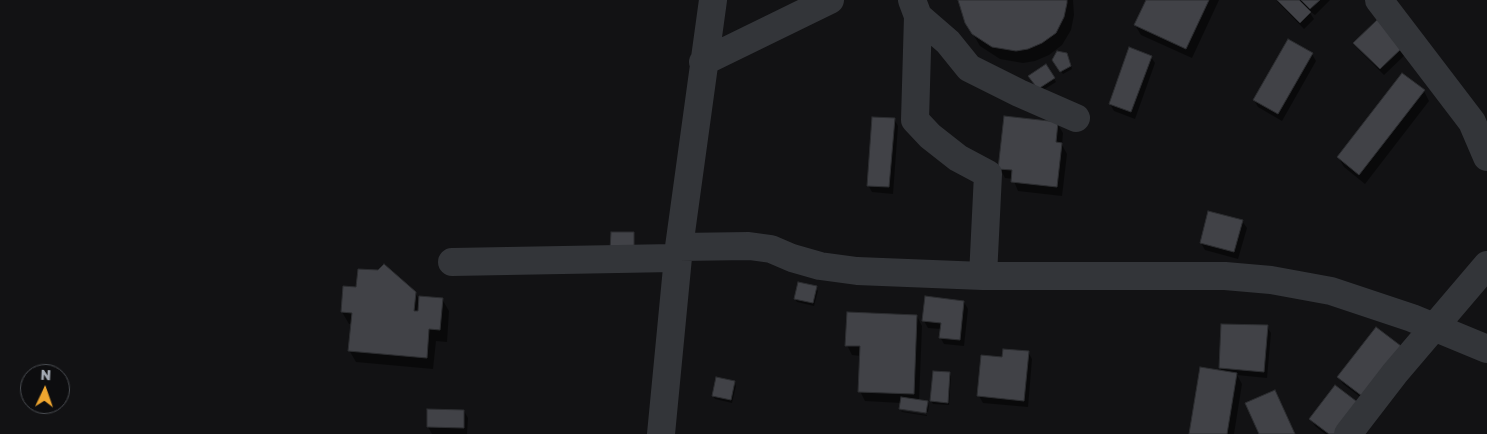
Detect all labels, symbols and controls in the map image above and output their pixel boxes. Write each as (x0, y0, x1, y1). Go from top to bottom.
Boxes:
north arrow (20, 364, 70, 414)
text: N (40, 366, 52, 383)

